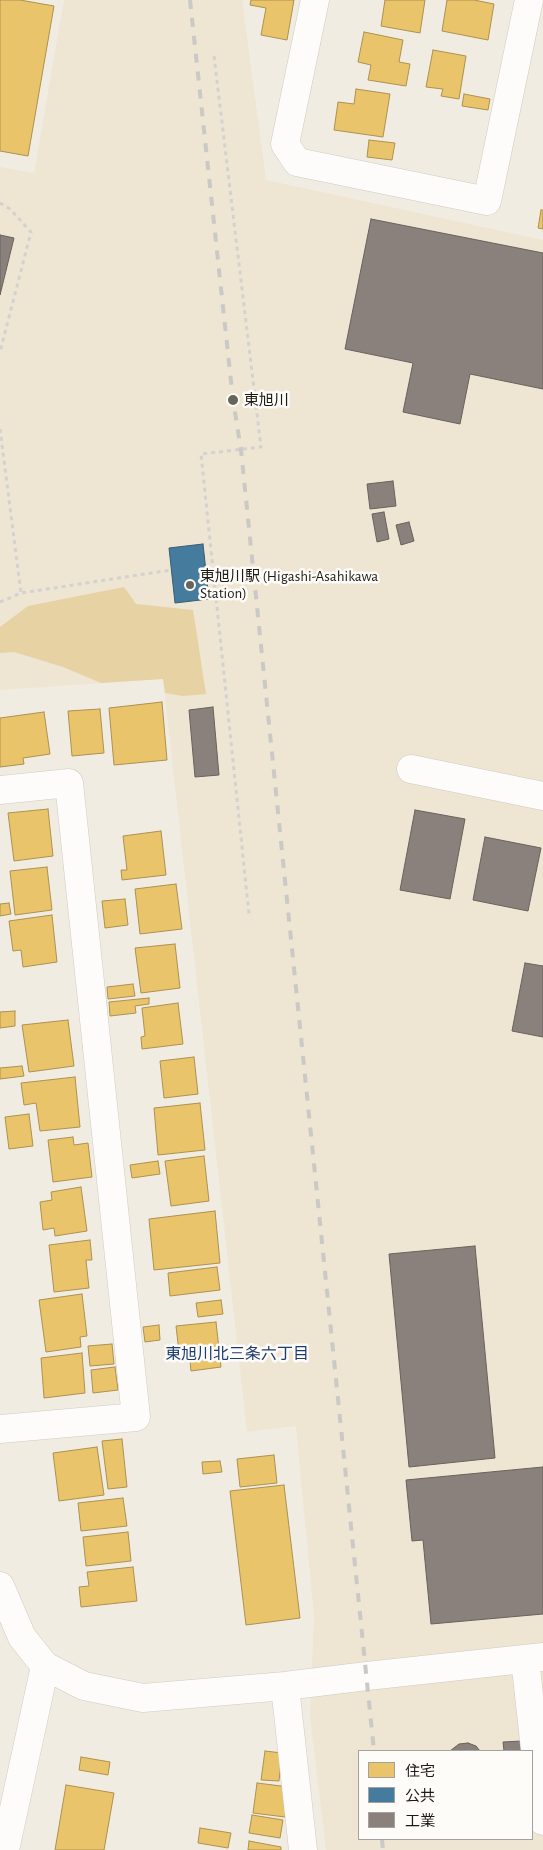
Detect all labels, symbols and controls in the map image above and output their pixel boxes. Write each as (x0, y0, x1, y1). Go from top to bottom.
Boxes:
place label: 東旭川 (244, 391, 289, 409)
marker: 東旭川 (226, 393, 240, 407)
place label: 東旭川駅 (Higashi-Asahikawa Station) (200, 567, 378, 602)
marker: 東旭川駅 (Higashi-Asahikawa Station) (184, 579, 196, 591)
district label: 東旭川北三条六丁目 (165, 1344, 309, 1364)
legend (358, 1750, 533, 1840)
text: 住宅 (405, 1764, 435, 1779)
text: 公共 (405, 1789, 435, 1804)
text: 工業 (405, 1814, 435, 1829)

